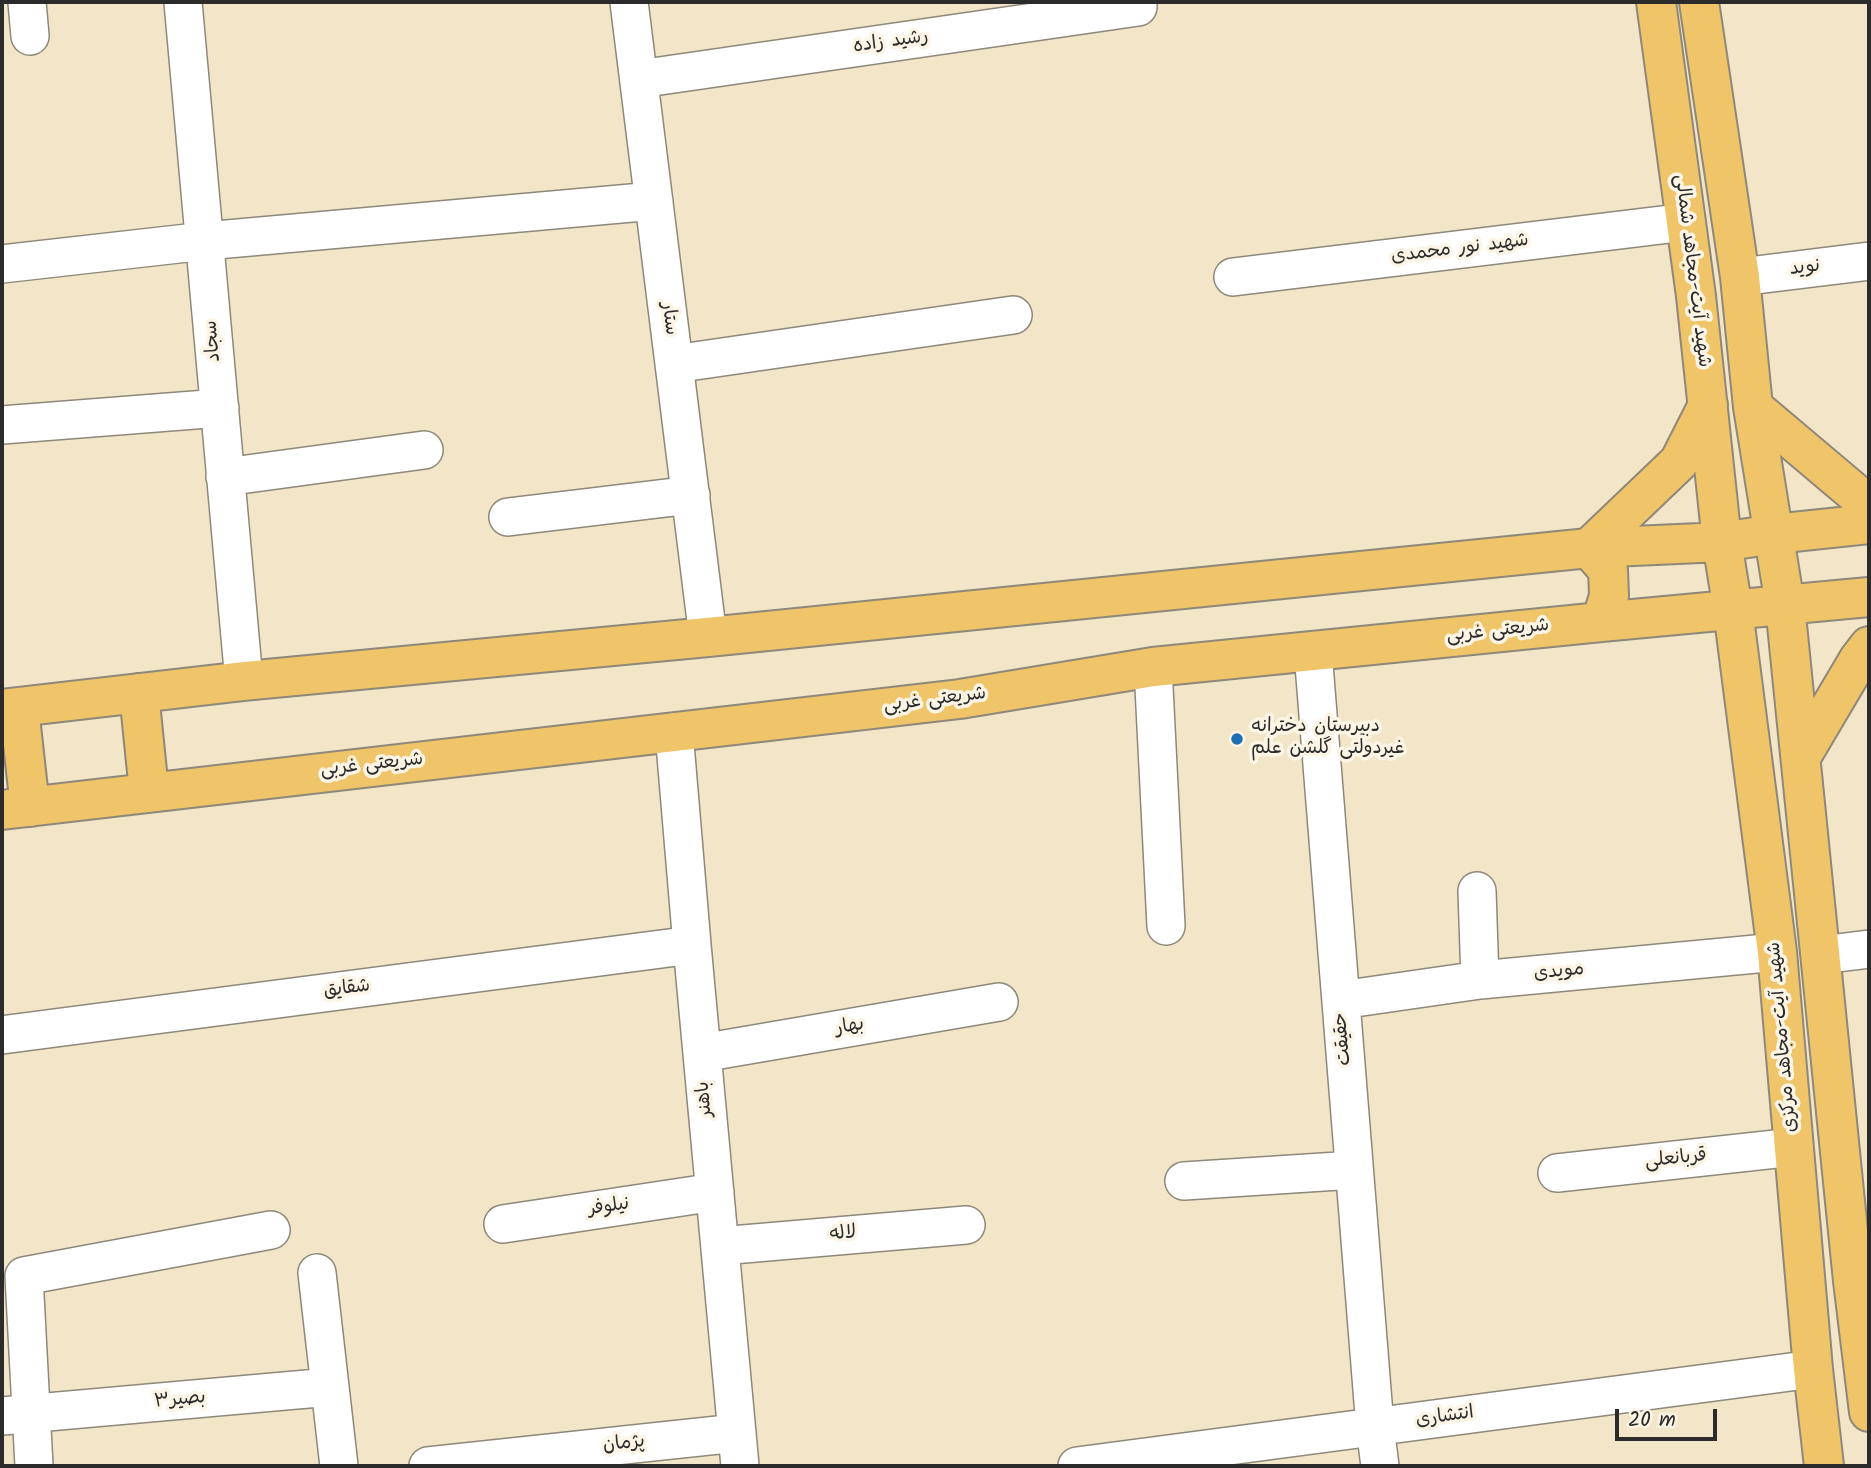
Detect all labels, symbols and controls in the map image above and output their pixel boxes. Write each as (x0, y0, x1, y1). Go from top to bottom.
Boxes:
street label: رشید زاده (852, 26, 930, 60)
street label: شهید آیت-مجاهد شمالی (1668, 173, 1714, 369)
street label: شهید نور محمدی (1390, 230, 1530, 270)
street label: نوید (1788, 256, 1822, 282)
street label: ستار (655, 301, 681, 337)
street label: سجاد (201, 319, 227, 363)
street label: شریعتی غربی (1445, 615, 1551, 649)
street label: شریعتی غربی (882, 683, 988, 719)
place label: دبیرستان دخترانه غیردولتی گلشن علم (1251, 717, 1405, 761)
marker: دبیرستان دخترانه غیردولتی گلشن علم (1229, 731, 1245, 747)
street label: شریعتی غربی (319, 749, 425, 783)
street label: شهید آیت-مجاهد مرکزی (1764, 941, 1804, 1133)
street label: مویدی (1533, 959, 1585, 987)
street label: شقایق (322, 976, 372, 1004)
street label: حقیقت (1330, 1011, 1358, 1067)
street label: بهار (834, 1014, 866, 1042)
street label: باهنر (693, 1080, 719, 1118)
street label: قربانعلی (1644, 1145, 1708, 1175)
street label: نیلوفر (587, 1194, 631, 1222)
street label: لاله (829, 1222, 857, 1248)
street label: بصیر۳ (153, 1387, 207, 1415)
scale bar (1619, 1394, 1720, 1438)
street label: انتشاری (1414, 1403, 1476, 1433)
text: 20 m (1628, 1404, 1676, 1437)
street label: پژمان (602, 1431, 646, 1459)

